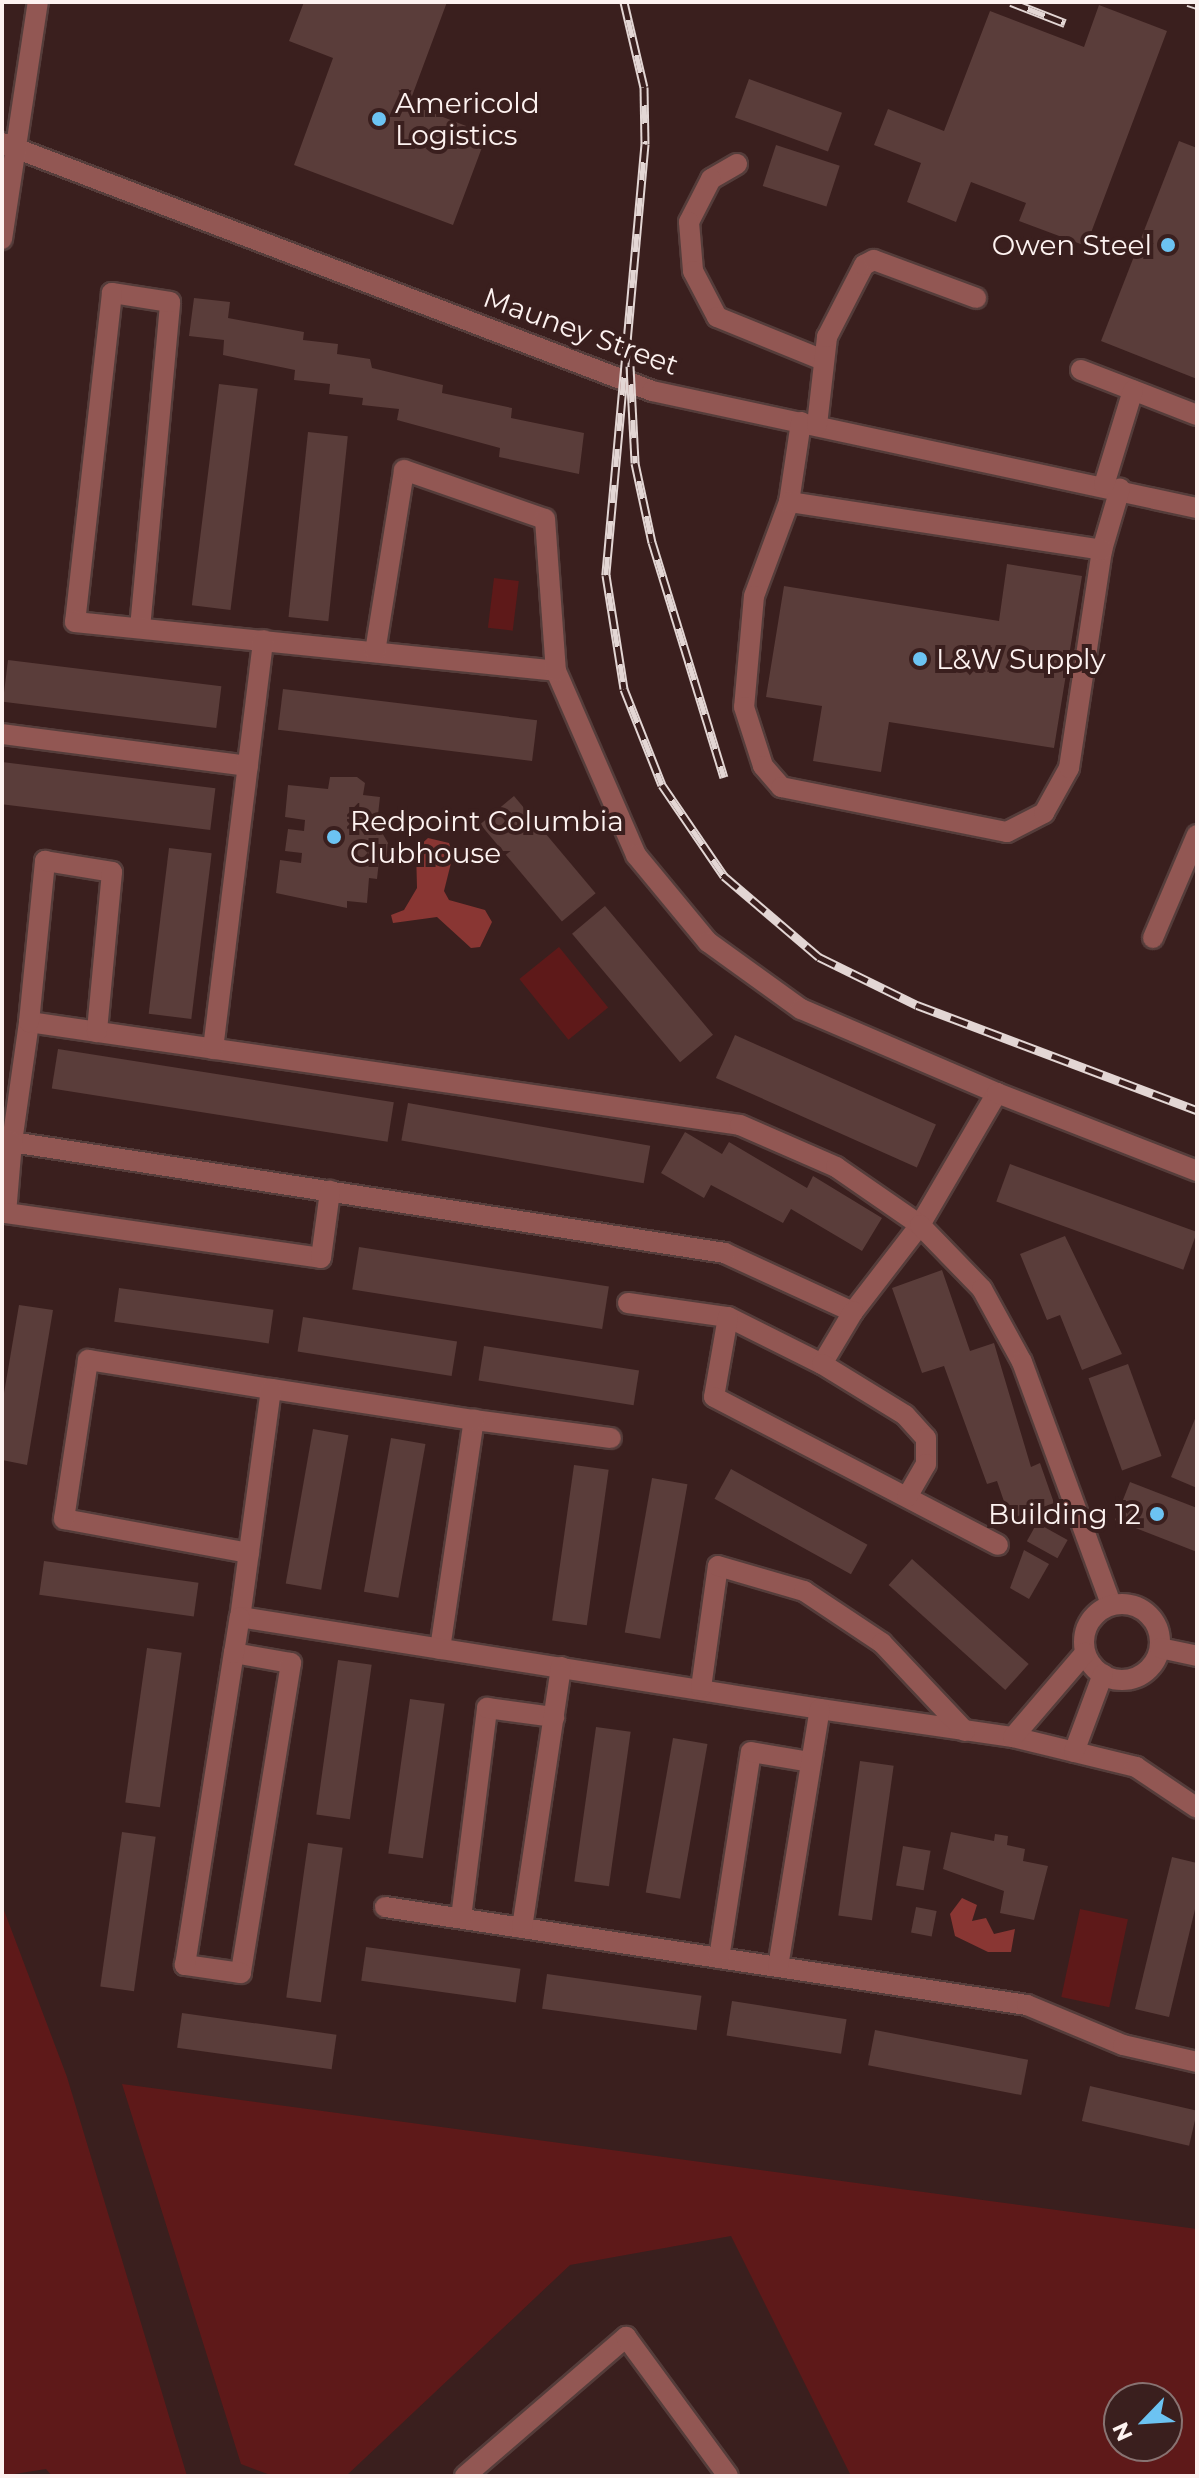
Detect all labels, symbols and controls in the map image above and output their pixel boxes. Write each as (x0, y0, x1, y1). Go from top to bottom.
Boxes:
place label: Americold Logistics (395, 86, 540, 152)
marker: Americold Logistics (370, 110, 388, 128)
place label: Owen Steel (992, 228, 1152, 262)
marker: Owen Steel (1159, 236, 1177, 254)
street label: Mauney Street (479, 280, 683, 382)
place label: L&W Supply (936, 642, 1106, 676)
marker: L&W Supply (911, 650, 929, 668)
place label: Redpoint Columbia Clubhouse (350, 804, 624, 870)
marker: Redpoint Columbia Clubhouse (325, 828, 343, 846)
place label: Building 12 (988, 1497, 1141, 1531)
marker: Building 12 (1148, 1505, 1166, 1523)
north arrow (1103, 2382, 1183, 2462)
text: N (1107, 2418, 1139, 2445)

